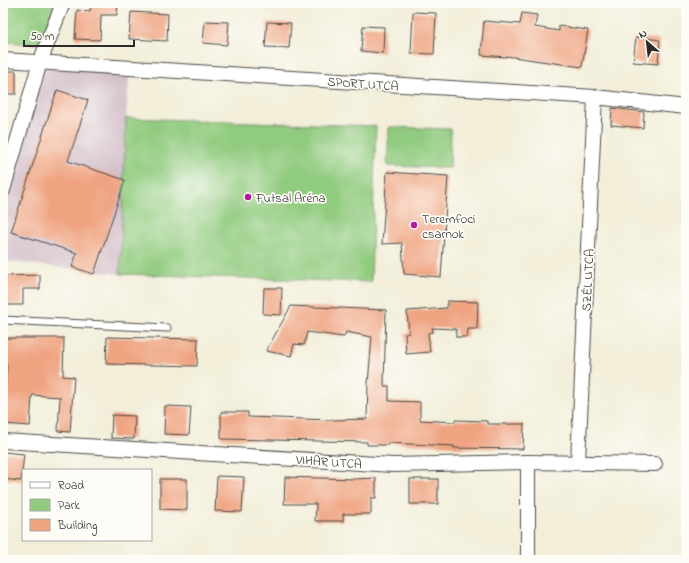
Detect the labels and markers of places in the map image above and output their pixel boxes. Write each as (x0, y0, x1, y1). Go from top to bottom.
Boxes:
place label: Futsal Aréna (255, 189, 326, 208)
marker: Futsal Aréna (243, 192, 253, 202)
place label: Teremfoci csarnok (422, 210, 475, 244)
marker: Teremfoci csarnok (409, 220, 419, 230)

